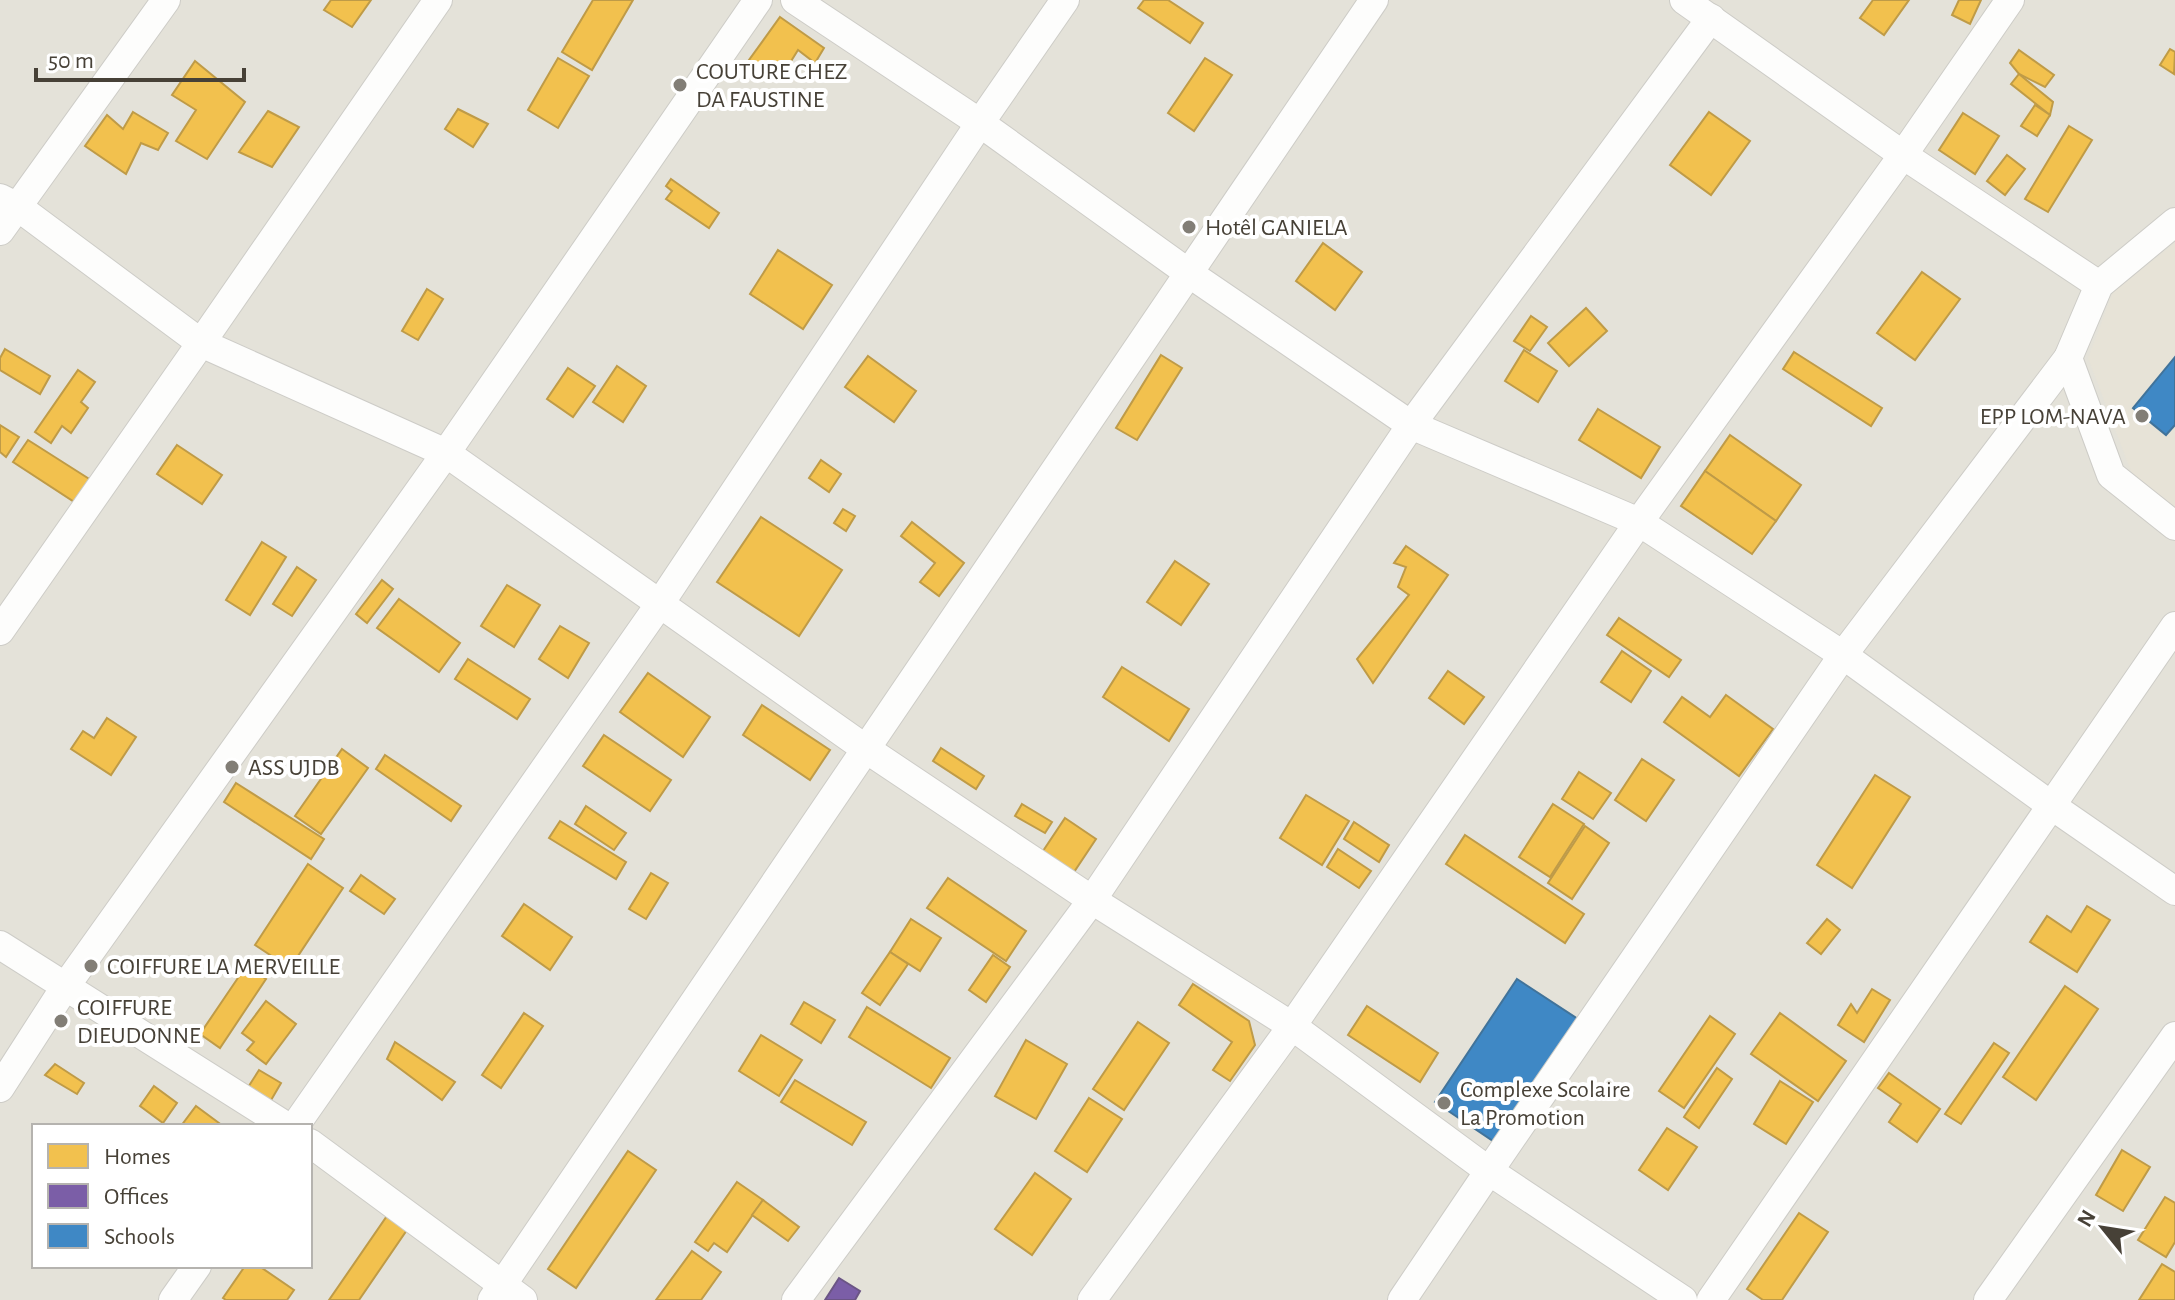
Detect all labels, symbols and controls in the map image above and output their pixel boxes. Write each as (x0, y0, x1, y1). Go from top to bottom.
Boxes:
scale bar (36, 32, 244, 82)
text: 50 m (48, 49, 94, 73)
place label: COUTURE CHEZ DA FAUSTINE (696, 60, 848, 112)
marker: COUTURE CHEZ DA FAUSTINE (671, 76, 689, 94)
place label: Hotêl GANIELA (1205, 216, 1348, 240)
marker: Hotêl GANIELA (1180, 218, 1198, 236)
place label: EPP LOM-NAVA (1980, 405, 2126, 429)
marker: EPP LOM-NAVA (2133, 407, 2151, 425)
place label: ASS UJDB (248, 756, 339, 780)
marker: ASS UJDB (223, 758, 241, 776)
place label: COIFFURE LA MERVEILLE (107, 955, 340, 979)
marker: COIFFURE LA MERVEILLE (82, 957, 100, 975)
place label: COIFFURE DIEUDONNE (77, 996, 201, 1048)
marker: COIFFURE DIEUDONNE (52, 1012, 70, 1030)
place label: Complexe Scolaire La Promotion (1460, 1078, 1631, 1130)
marker: Complexe Scolaire La Promotion (1435, 1094, 1453, 1112)
legend (32, 1124, 312, 1268)
text: Homes (104, 1145, 171, 1169)
text: Offices (104, 1185, 169, 1209)
north arrow (2063, 1188, 2143, 1268)
text: N (2073, 1206, 2100, 1231)
text: Schools (104, 1225, 175, 1249)

